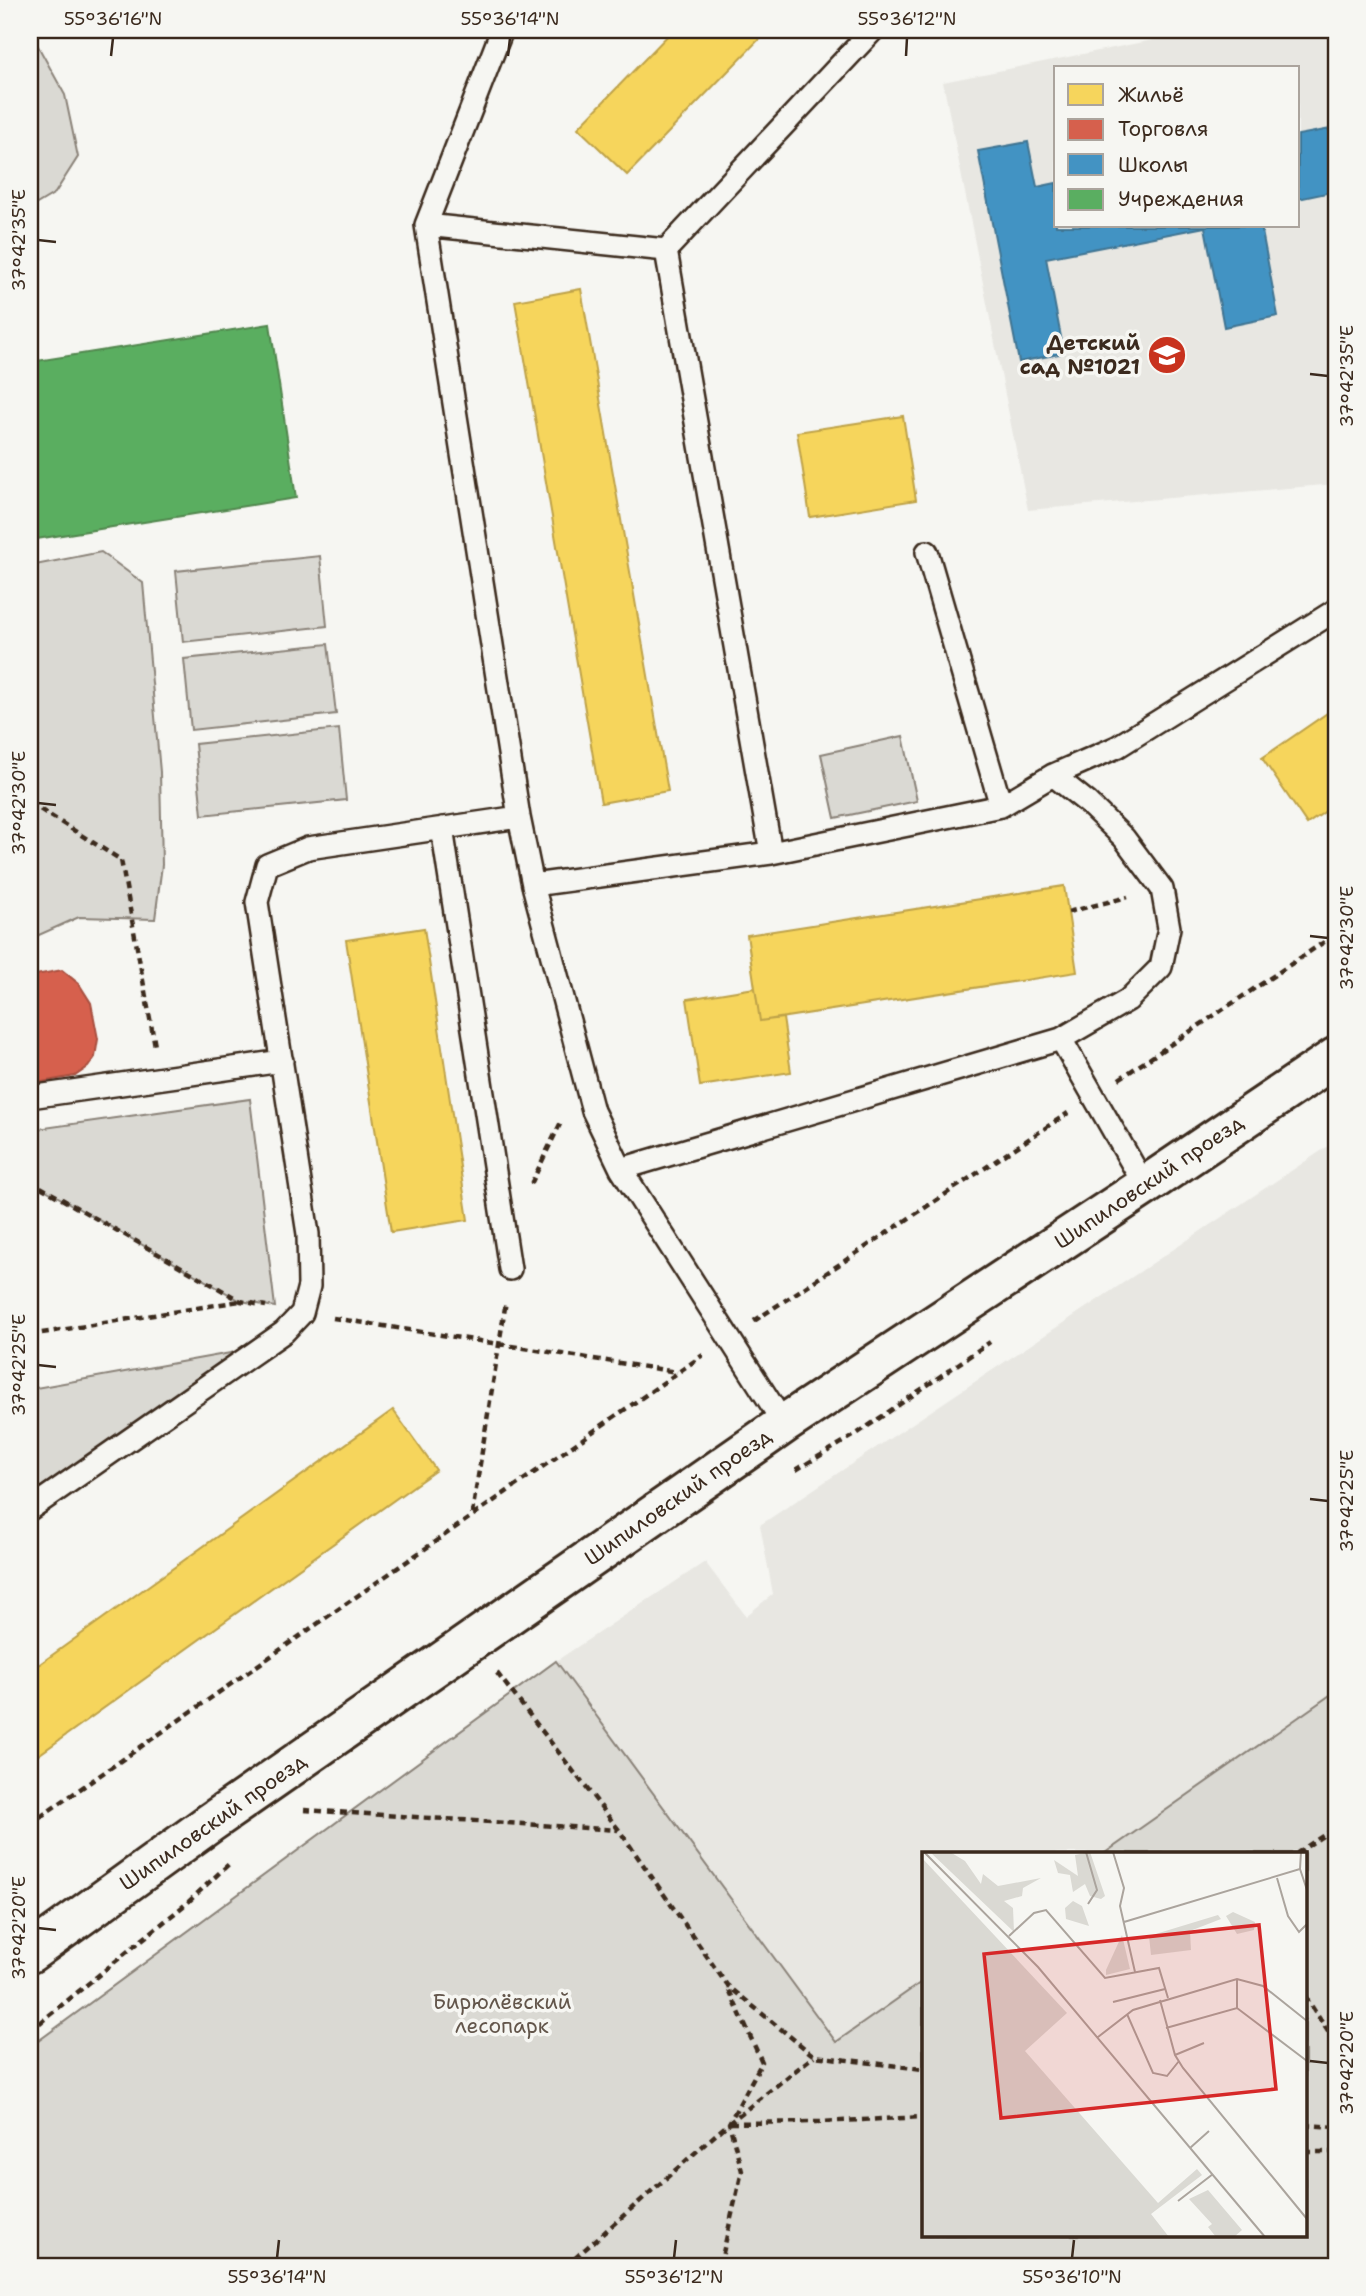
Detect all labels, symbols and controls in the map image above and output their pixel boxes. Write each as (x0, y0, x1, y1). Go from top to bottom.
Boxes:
text: 55°36'16"N (64, 7, 162, 31)
text: 55°36'14"N (461, 7, 559, 31)
text: 55°36'12"N (858, 7, 956, 31)
legend (1054, 66, 1300, 228)
text: Жильё (1118, 81, 1184, 109)
text: Торговля (1118, 115, 1208, 143)
text: Школы (1118, 151, 1188, 179)
text: Учреждения (1118, 185, 1244, 213)
text: 37°42'35"E (7, 189, 31, 291)
text: 37°42'35"E (1335, 325, 1359, 427)
place label: Детский сад №1021 (1020, 329, 1140, 381)
school or university icon: Детский сад №1021 (1146, 334, 1188, 376)
text: 37°42'30"E (7, 751, 31, 855)
text: 37°42'30"E (1335, 886, 1359, 990)
street label: Шипиловский проезд (1049, 1108, 1249, 1256)
text: 37°42'25"E (7, 1314, 31, 1416)
street label: Шипиловский проезд (579, 1422, 777, 1572)
text: 37°42'25"E (1335, 1450, 1359, 1552)
street label: Шипиловский проезд (114, 1747, 312, 1897)
inset map (922, 1852, 1306, 2236)
text: 37°42'20"E (7, 1876, 31, 1980)
park label: Бирюлёвский лесопарк (432, 1988, 572, 2040)
text: 37°42'20"E (1335, 2011, 1359, 2115)
text: 55°36'14"N (228, 2265, 326, 2289)
text: 55°36'12"N (625, 2265, 723, 2289)
text: 55°36'10"N (1022, 2265, 1122, 2289)

